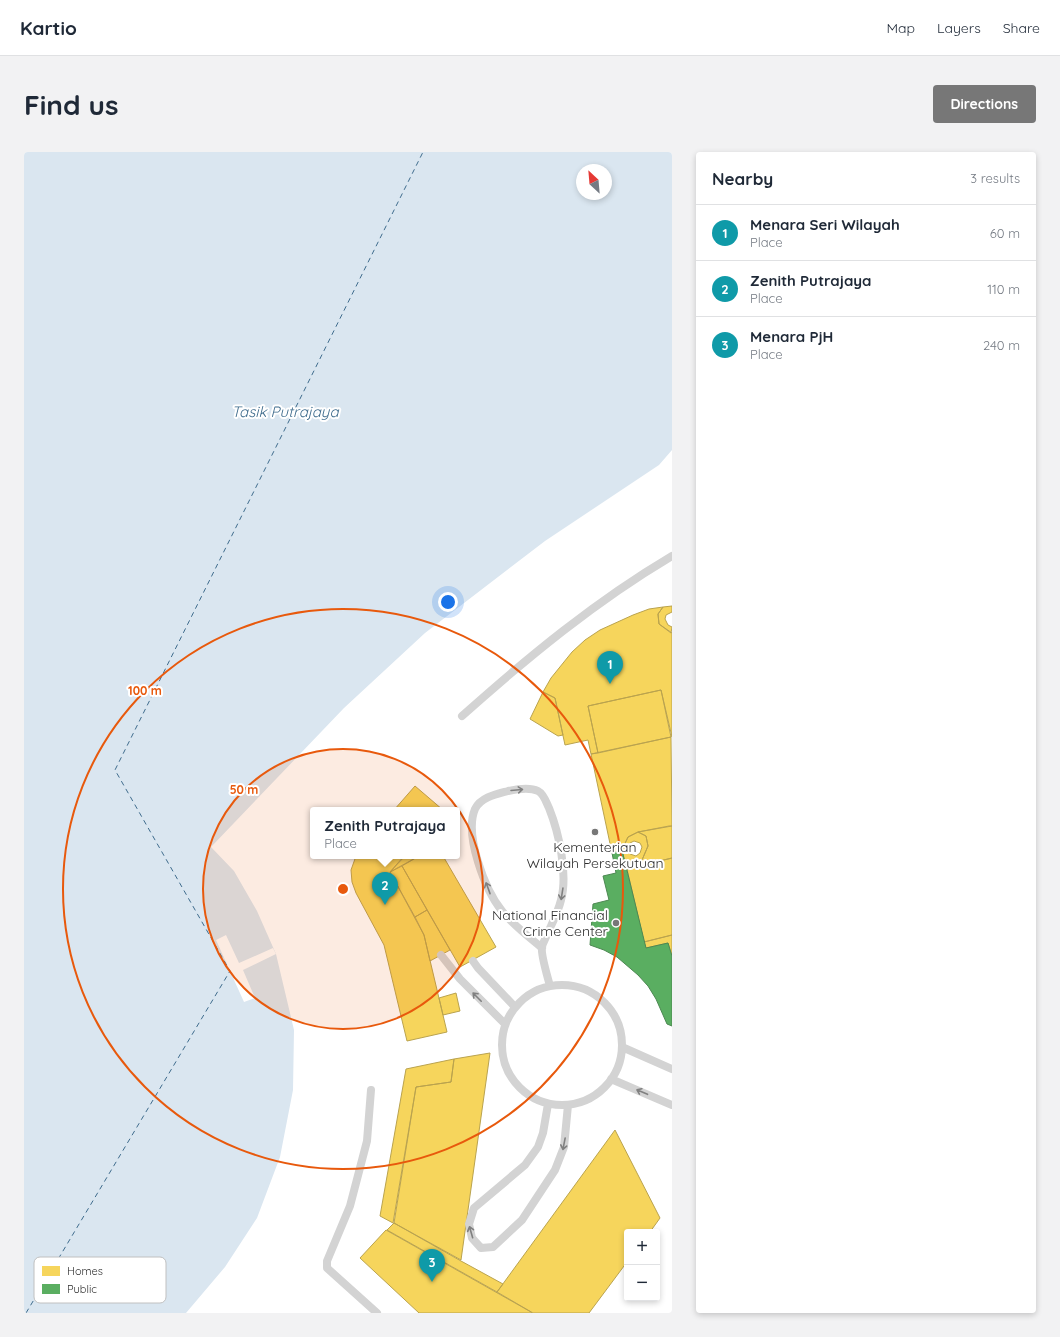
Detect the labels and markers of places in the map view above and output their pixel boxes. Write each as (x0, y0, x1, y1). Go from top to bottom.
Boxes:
pin: 1 (597, 651, 623, 684)
marker: Kementerian Wilayah Persekutuan (590, 827, 600, 837)
place label: Kementerian Wilayah Persekutuan (526, 838, 664, 872)
pin: 2 (372, 872, 398, 905)
centre of rings (336, 882, 350, 896)
place label: National Financial Crime Center (492, 906, 609, 940)
marker: National Financial Crime Center (611, 918, 621, 928)
pin: 3 (419, 1249, 445, 1282)

